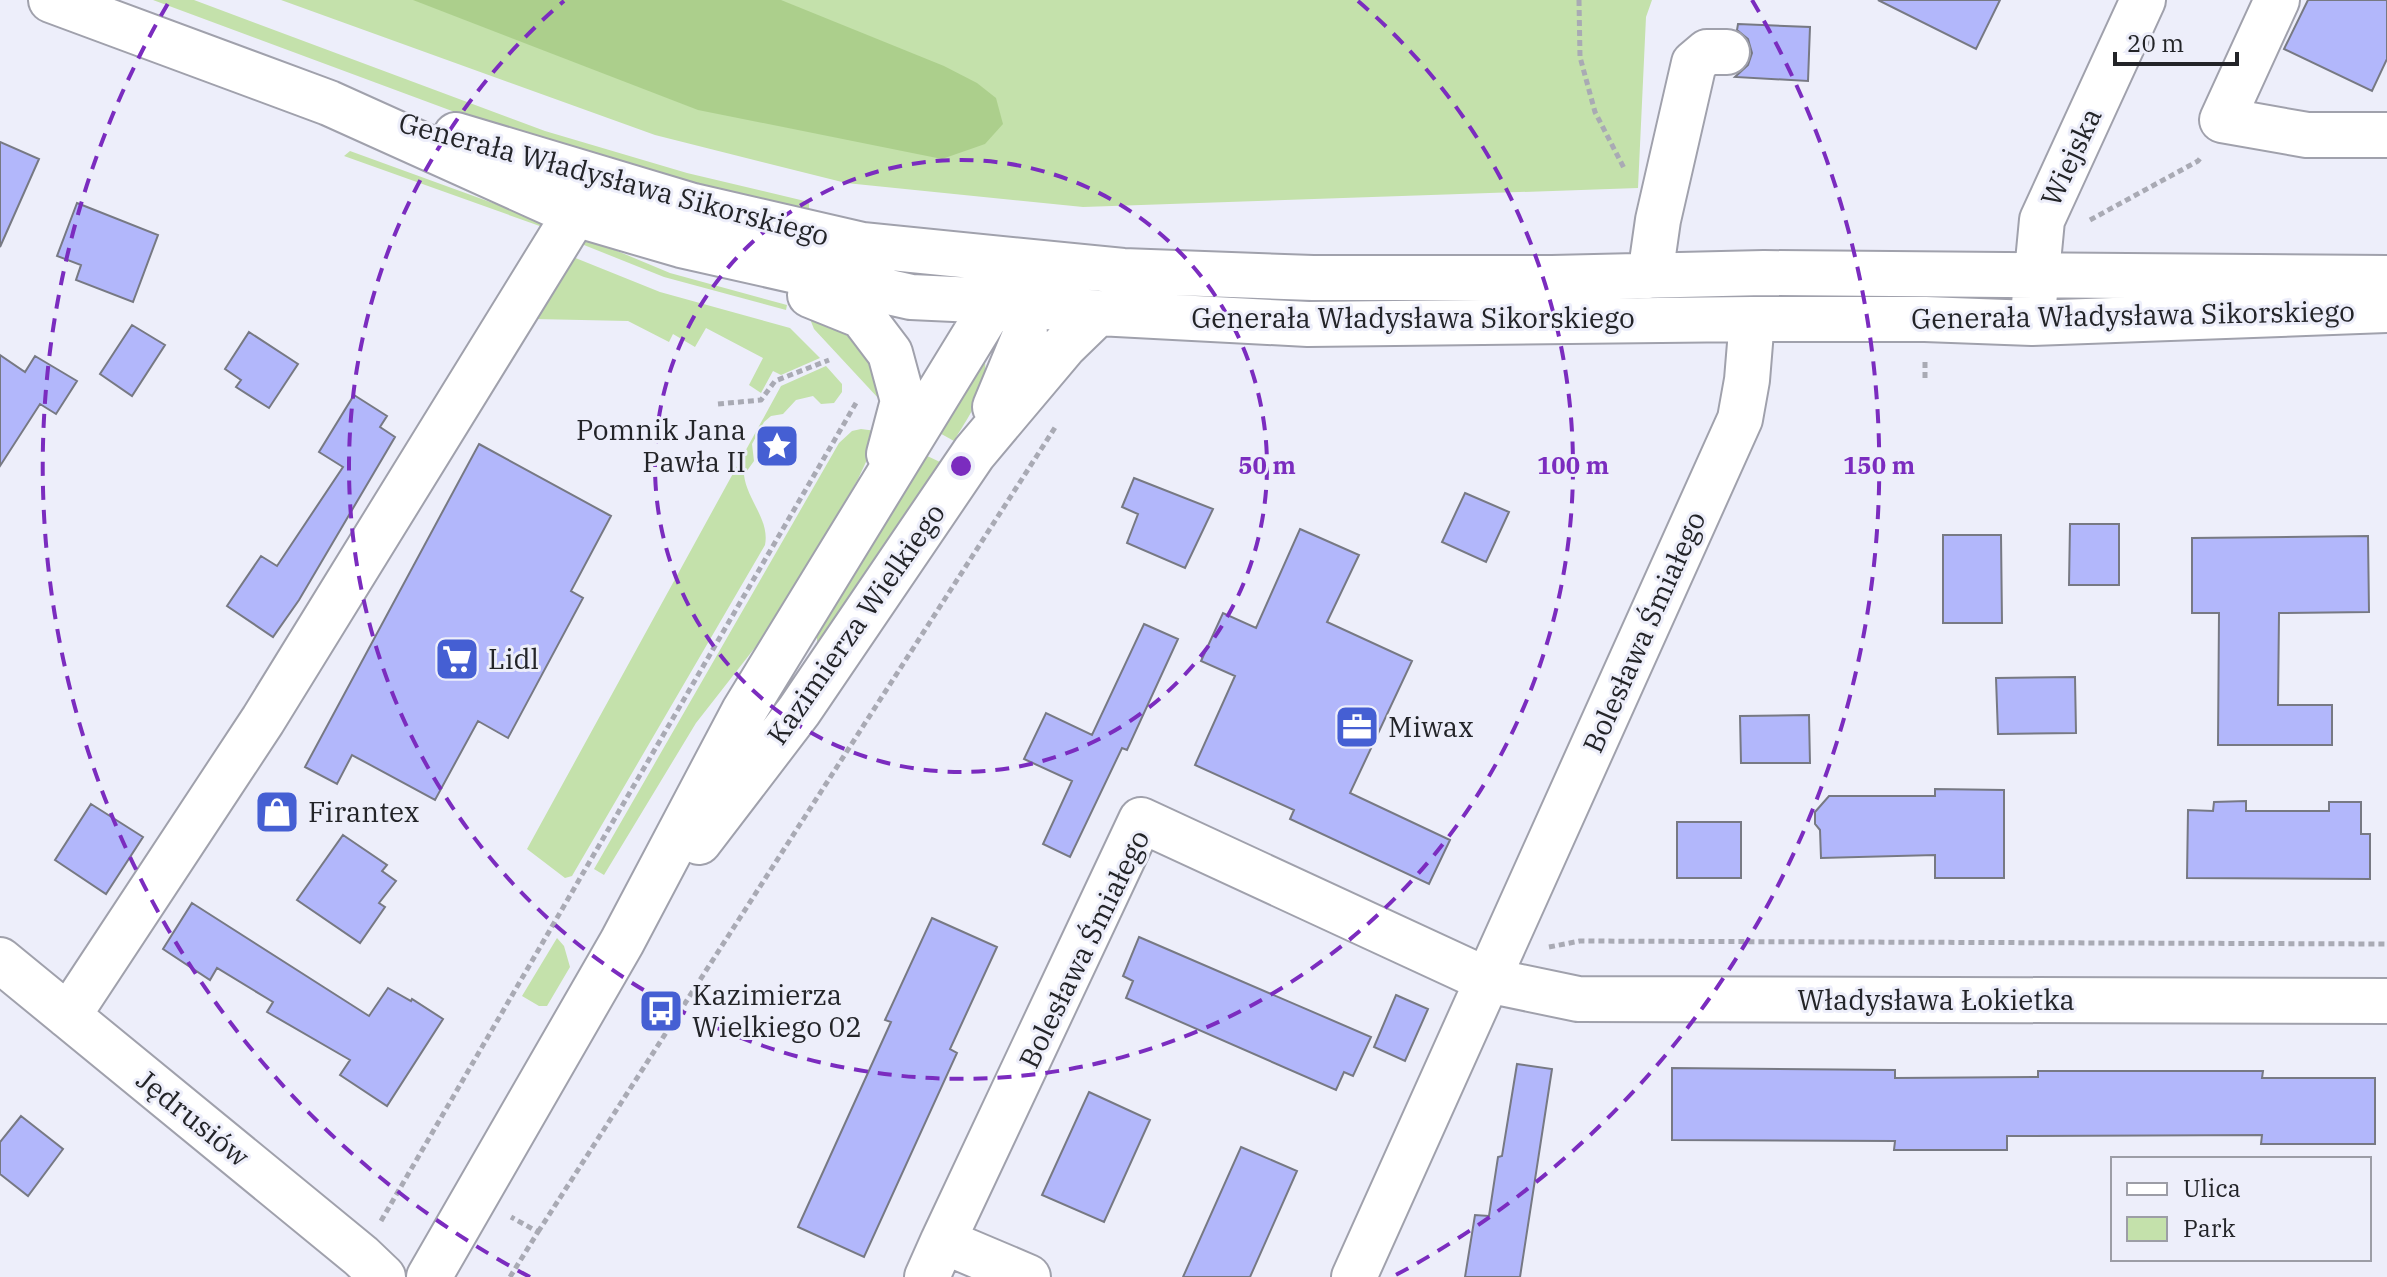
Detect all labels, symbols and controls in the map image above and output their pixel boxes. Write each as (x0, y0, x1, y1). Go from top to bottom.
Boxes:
scale bar (2115, 16, 2237, 66)
text: 20 m (2127, 27, 2184, 59)
street label: Wiejska (2032, 102, 2109, 212)
street label: Generała Władysława Sikorskiego (395, 103, 833, 254)
street label: Generała Władysława Sikorskiego (1911, 292, 2355, 337)
street label: Generała Władysława Sikorskiego (1191, 299, 1635, 336)
place label: Pomnik Jana Pawła II (576, 411, 746, 480)
place icon: Pomnik Jana Pawła II (753, 422, 801, 470)
text: 50 m (1238, 449, 1296, 481)
text: 100 m (1537, 449, 1609, 481)
text: 150 m (1843, 449, 1915, 481)
centre of rings (947, 452, 975, 480)
street label: Kazimierza Wielkiego (758, 496, 953, 752)
street label: Bolesława Śmiałego (1574, 505, 1713, 758)
supermarket icon: Lidl (433, 635, 481, 683)
place label: Lidl (488, 640, 539, 677)
office icon: Miwax (1333, 703, 1381, 751)
place label: Miwax (1388, 708, 1474, 745)
shop icon: Firantex (253, 788, 301, 836)
place label: Firantex (308, 793, 420, 830)
street label: Bolesława Śmiałego (1010, 824, 1157, 1074)
place label: Kazimierza Wielkiego 02 (692, 976, 862, 1045)
street label: Władysława Łokietka (1797, 981, 2075, 1018)
bus stop icon: Kazimierza Wielkiego 02 (637, 987, 685, 1035)
street label: Jędrusiów (129, 1061, 258, 1175)
legend (2111, 1157, 2371, 1261)
text: Ulica (2183, 1172, 2241, 1204)
text: Park (2183, 1212, 2235, 1244)

